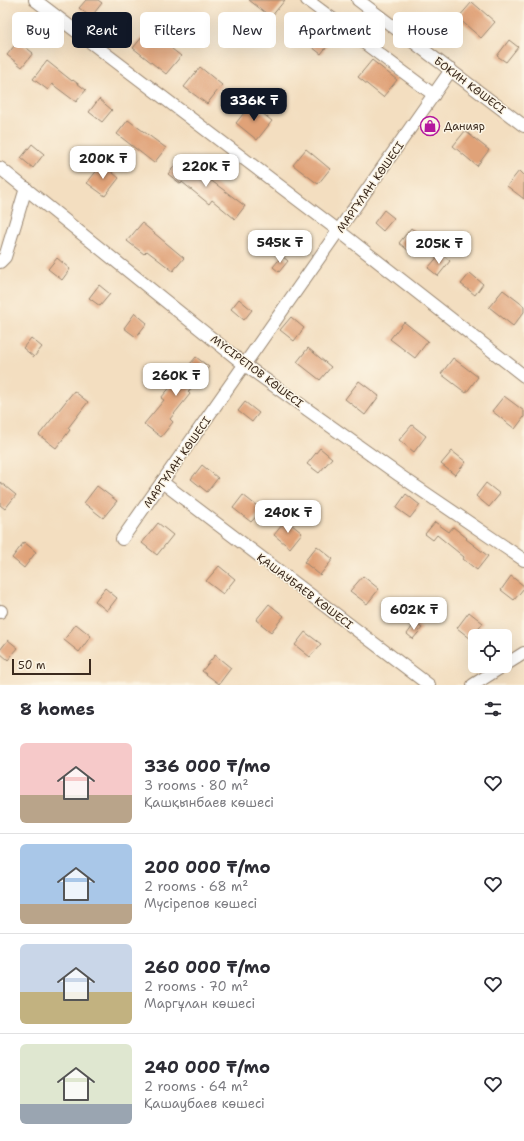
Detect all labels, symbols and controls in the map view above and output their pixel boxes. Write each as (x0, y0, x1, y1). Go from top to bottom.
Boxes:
chip: Buy (12, 12, 64, 48)
chip: Rent (72, 12, 132, 48)
chip: Filters (140, 12, 210, 48)
chip: New (218, 12, 276, 48)
chip: Apartment (284, 12, 385, 48)
chip: House (393, 12, 463, 48)
street label: БОКИН КӨШЕСІ (431, 54, 509, 117)
pin: 336K ₸ (221, 88, 287, 122)
text: 336K ₸ (230, 92, 278, 109)
shop icon: Данияр (419, 115, 441, 137)
place label: Данияр (444, 119, 485, 134)
street label: МАРГҰЛАН КӨШЕСІ (333, 139, 408, 236)
pin: 200K ₸ (70, 146, 136, 180)
text: 200K ₸ (79, 150, 127, 167)
pin: 220K ₸ (173, 154, 239, 188)
text: 220K ₸ (182, 158, 230, 175)
pin: 545K ₸ (247, 230, 313, 264)
pin: 205K ₸ (406, 231, 472, 265)
text: 545K ₸ (257, 234, 303, 251)
text: 205K ₸ (415, 235, 463, 252)
street label: МҮСІРЕПОВ КӨШЕСІ (207, 332, 306, 411)
pin: 260K ₸ (143, 363, 209, 397)
text: 260K ₸ (152, 367, 200, 384)
street label: МАРГҰЛАН КӨШЕСІ (140, 414, 215, 511)
pin: 240K ₸ (255, 500, 321, 534)
text: 240K ₸ (264, 504, 312, 521)
street label: ҚАШАУБАЕВ КӨШЕСІ (254, 550, 356, 632)
pin: 602K ₸ (381, 597, 447, 631)
text: 602K ₸ (390, 601, 438, 618)
map controls (468, 629, 512, 673)
button: locate (468, 629, 512, 673)
scale bar (12, 657, 91, 676)
text: 50 m (18, 658, 46, 673)
text: 8 homes (20, 698, 95, 720)
icon: filters (482, 698, 504, 720)
text: 336 000 ₸/mo (144, 755, 270, 777)
icon: home (52, 759, 100, 807)
icon: heart (482, 772, 504, 794)
text: 3 rooms · 80 m² (144, 777, 248, 794)
text: Қашқынбаев көшесі (144, 794, 274, 811)
text: 200 000 ₸/mo (144, 856, 270, 878)
icon: home (52, 860, 100, 908)
icon: heart (482, 873, 504, 895)
text: 2 rooms · 68 m² (144, 878, 248, 895)
text: Мүсірепов көшесі (144, 895, 257, 912)
text: 260 000 ₸/mo (144, 956, 270, 978)
icon: home (52, 960, 100, 1008)
icon: heart (482, 973, 504, 995)
text: 2 rooms · 70 m² (144, 978, 248, 995)
text: Маргұлан көшесі (144, 995, 255, 1012)
text: 240 000 ₸/mo (144, 1056, 270, 1078)
icon: home (52, 1060, 100, 1108)
icon: heart (482, 1073, 504, 1095)
text: 2 rooms · 64 m² (144, 1078, 248, 1095)
text: Қашаубаев көшесі (144, 1095, 265, 1112)

